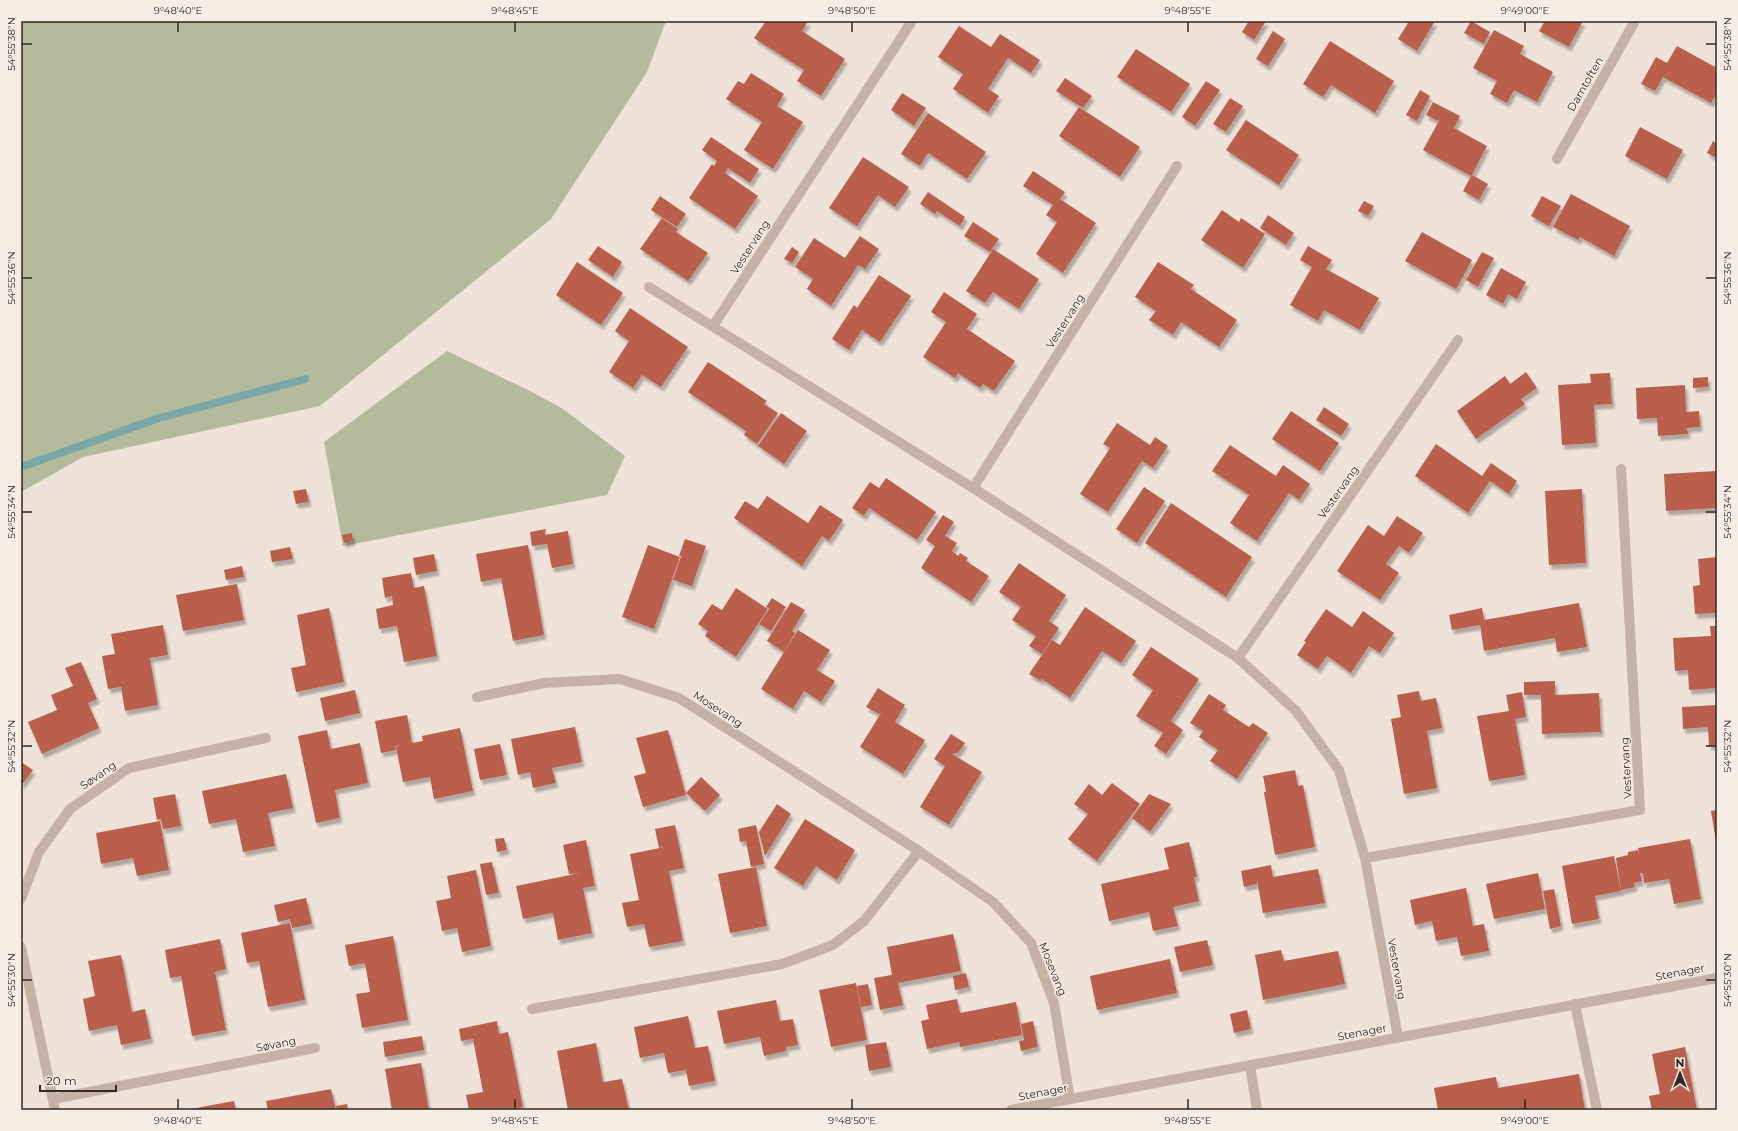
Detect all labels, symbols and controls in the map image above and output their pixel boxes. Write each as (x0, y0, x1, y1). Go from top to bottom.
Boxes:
text: 9°48'40"E (154, 4, 202, 17)
text: 9°48'45"E (491, 4, 539, 17)
text: 9°48'50"E (828, 4, 876, 17)
text: 9°48'55"E (1165, 4, 1212, 17)
text: 9°49'00"E (1501, 4, 1550, 17)
text: 54°55'38"N (5, 17, 18, 71)
text: 54°55'38"N (1721, 17, 1734, 71)
street label: Damtoften (1564, 54, 1606, 114)
street label: Vestervang (727, 217, 773, 277)
text: 54°55'36"N (5, 251, 18, 305)
text: 54°55'36"N (1721, 251, 1734, 305)
street label: Vestervang (1043, 291, 1087, 351)
street label: Vestervang (1315, 463, 1361, 521)
text: 54°55'34"N (5, 485, 18, 539)
text: 54°55'34"N (1721, 485, 1734, 539)
street label: Mosevang (690, 688, 746, 730)
text: 54°55'32"N (5, 720, 18, 772)
text: 54°55'32"N (1721, 720, 1734, 772)
street label: Vestervang (1617, 737, 1635, 799)
street label: Søvang (77, 758, 119, 792)
street label: Vestervang (1385, 937, 1409, 1001)
street label: Mosevang (1036, 940, 1070, 998)
text: 54°55'30"N (5, 953, 18, 1007)
text: 54°55'30"N (1721, 953, 1734, 1007)
street label: Stenager (1654, 960, 1706, 984)
street label: Stenager (1336, 1020, 1388, 1044)
street label: Søvang (255, 1033, 297, 1055)
north arrow (1660, 1053, 1700, 1093)
text: N (1676, 1056, 1684, 1070)
scale bar (40, 1067, 116, 1093)
text: 20 m (46, 1073, 77, 1088)
street label: Stenager (1017, 1080, 1069, 1104)
text: 9°48'40"E (154, 1114, 202, 1127)
text: 9°48'45"E (491, 1114, 539, 1127)
text: 9°48'50"E (828, 1114, 876, 1127)
text: 9°48'55"E (1165, 1114, 1212, 1127)
text: 9°49'00"E (1501, 1114, 1550, 1127)

